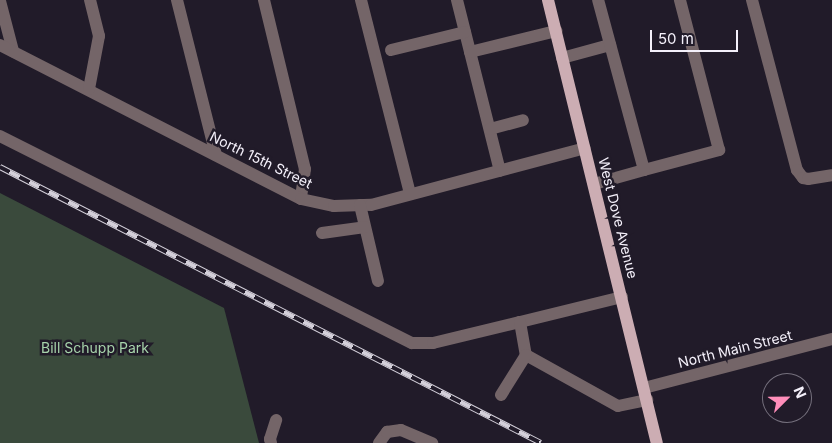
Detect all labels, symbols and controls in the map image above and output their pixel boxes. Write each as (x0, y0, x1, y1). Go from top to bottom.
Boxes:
scale bar (652, 20, 740, 52)
text: 50 m (658, 29, 694, 48)
street label: North 15th Street (207, 128, 315, 192)
street label: West Dove Avenue (595, 156, 641, 280)
street label: North Main Street (676, 327, 794, 371)
park label: Bill Schupp Park (41, 340, 149, 356)
north arrow (762, 373, 812, 423)
text: N (790, 384, 810, 401)

